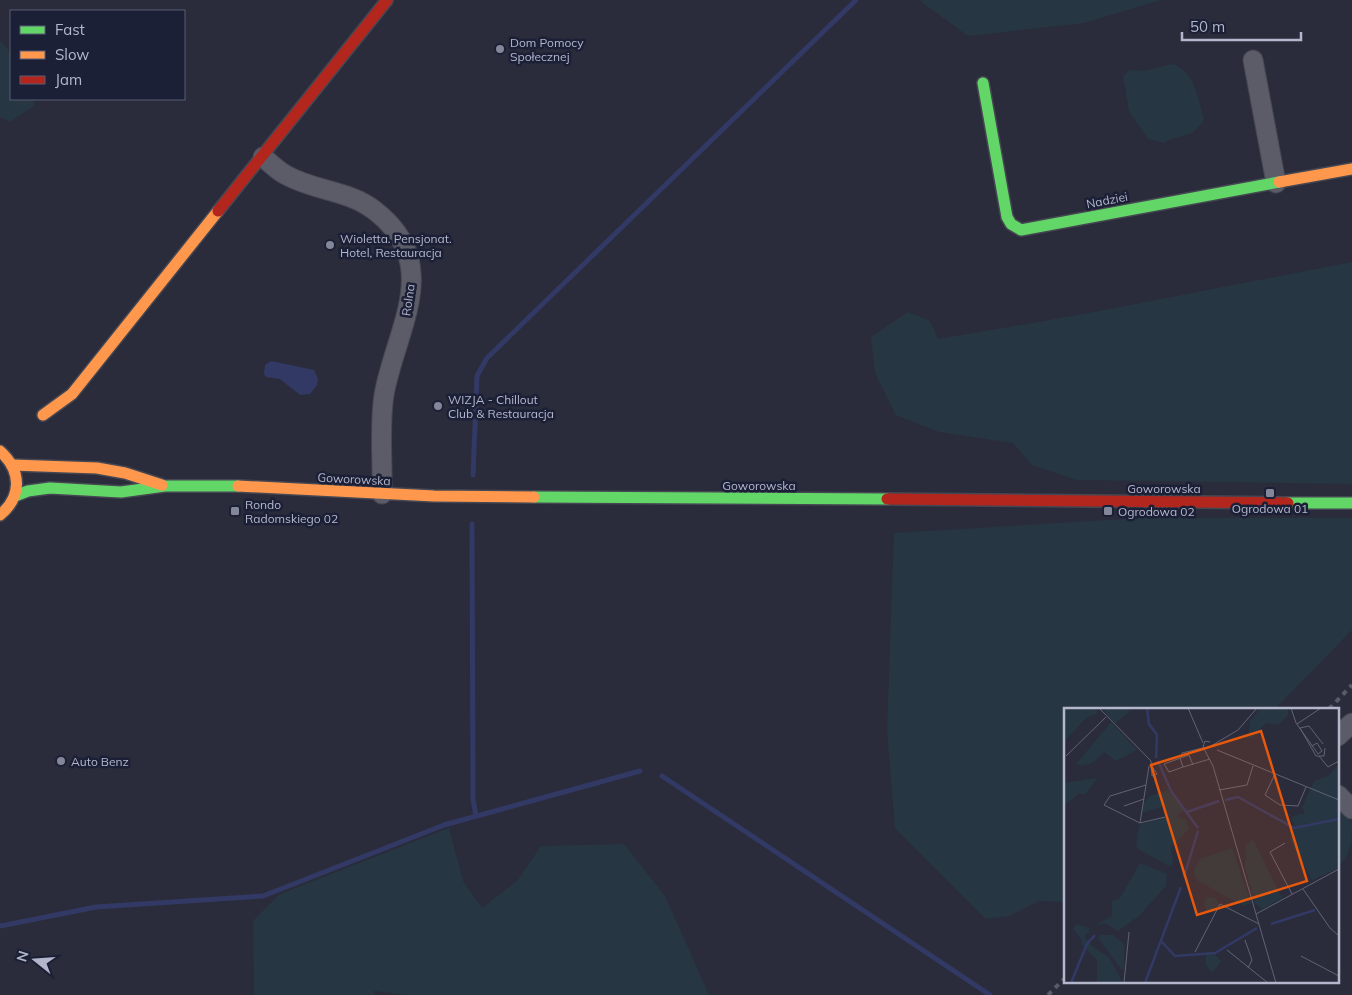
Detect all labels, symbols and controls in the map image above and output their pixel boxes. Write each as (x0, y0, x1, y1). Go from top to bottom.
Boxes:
legend (10, 10, 185, 100)
scale bar (1182, 10, 1301, 42)
text: 50 m (1190, 17, 1225, 36)
text: Fast (55, 20, 85, 39)
place label: Dom Pomocy Społecznej (510, 35, 584, 64)
marker: Dom Pomocy Społecznej (494, 43, 506, 55)
text: Slow (55, 45, 89, 64)
text: Jam (55, 70, 82, 89)
street label: Nadziei (1085, 189, 1129, 211)
place label: Wioletta. Pensjonat. Hotel, Restauracja (340, 231, 452, 260)
marker: Wioletta. Pensjonat. Hotel, Restauracja (324, 239, 336, 251)
street label: Rolna (398, 283, 418, 317)
place label: WIZJA - Chillout Club & Restauracja (448, 392, 554, 421)
marker: WIZJA - Chillout Club & Restauracja (432, 400, 444, 412)
street label: Goworowska (317, 470, 391, 488)
street label: Goworowska (722, 478, 796, 493)
street label: Goworowska (1127, 481, 1201, 496)
marker: Ogrodowa 01 (1264, 487, 1276, 499)
place label: Rondo Radomskiego 02 (245, 497, 338, 526)
place label: Ogrodowa 01 (1232, 501, 1308, 516)
place label: Ogrodowa 02 (1118, 504, 1195, 519)
marker: Rondo Radomskiego 02 (229, 505, 241, 517)
marker: Ogrodowa 02 (1102, 505, 1114, 517)
inset map (1064, 708, 1340, 982)
place label: Auto Benz (71, 754, 129, 769)
marker: Auto Benz (55, 755, 67, 767)
north arrow (10, 935, 60, 985)
text: N (12, 949, 33, 964)

